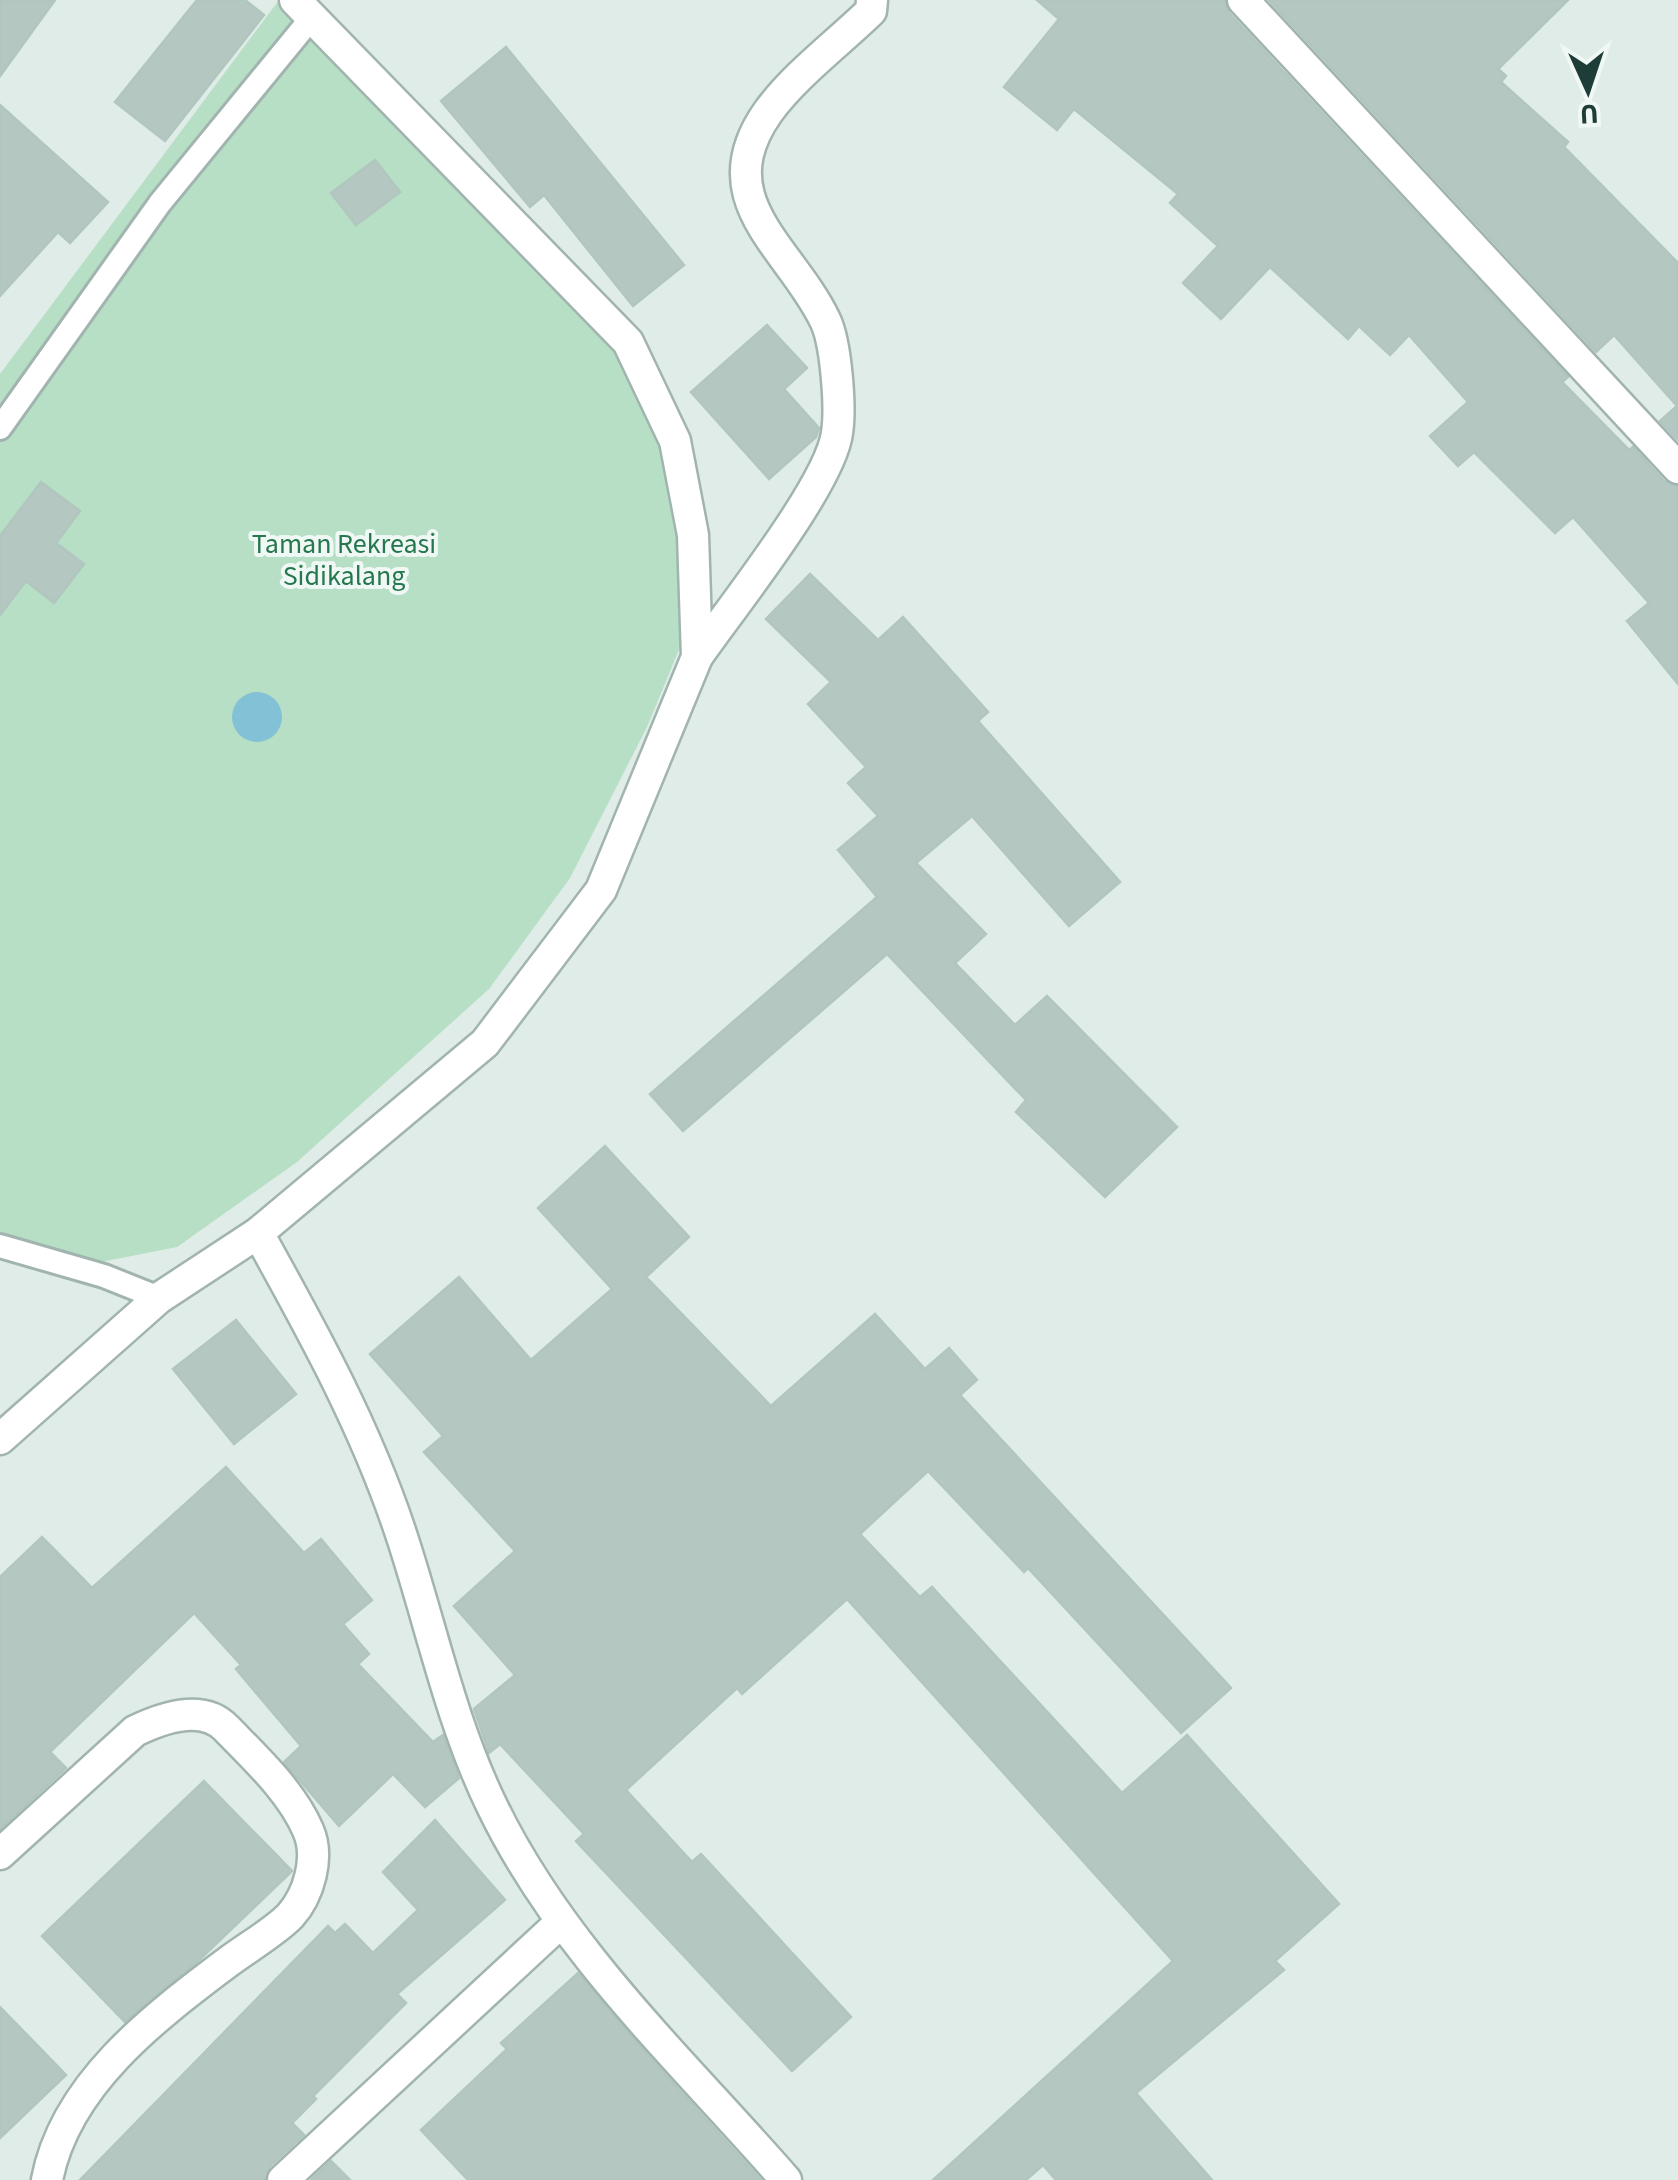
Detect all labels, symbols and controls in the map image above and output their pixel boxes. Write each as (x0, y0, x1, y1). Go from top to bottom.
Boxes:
north arrow (1538, 40, 1638, 140)
text: U (1579, 94, 1600, 134)
park label: Taman Rekreasi Sidikalang (252, 524, 436, 596)

